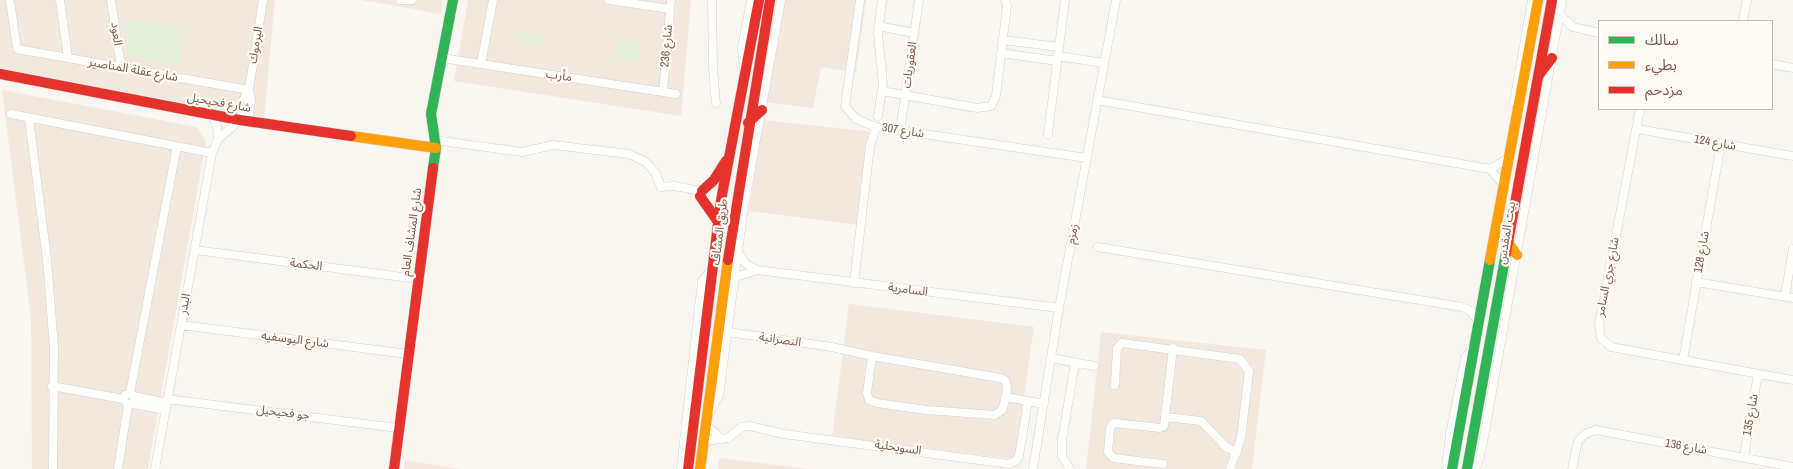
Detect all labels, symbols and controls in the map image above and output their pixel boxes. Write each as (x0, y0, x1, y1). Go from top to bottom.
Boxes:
legend (1598, 20, 1773, 110)
street label: العود (107, 21, 125, 47)
street label: شارع 236 (658, 24, 676, 68)
street label: اليرموك (246, 25, 266, 65)
text: سالك (1645, 29, 1679, 50)
street label: العقوريات (900, 41, 920, 89)
text: بطيء (1645, 54, 1677, 75)
street label: شارع عقلة المناصير (87, 55, 179, 85)
street label: مأرب (545, 67, 573, 85)
text: مزدحم (1645, 79, 1683, 100)
street label: شارع فحيحيل (186, 90, 252, 116)
street label: شارع 307 (881, 121, 925, 141)
street label: شارع 124 (1693, 132, 1737, 154)
street label: شارع المشاف العام (399, 187, 425, 277)
street label: طريق المشاف (709, 198, 731, 266)
street label: بيت المقدس (1495, 201, 1519, 265)
street label: زمزم (1064, 223, 1082, 245)
street label: شارع 128 (1691, 230, 1713, 274)
street label: شارع جري السامر (1593, 236, 1623, 318)
street label: الحكمة (289, 256, 323, 274)
street label: السامرية (887, 280, 929, 300)
street label: البدر (176, 292, 194, 316)
street label: شارع اليوسفيه (260, 329, 330, 351)
street label: النصرانية (758, 330, 802, 350)
street label: شارع 135 (1740, 393, 1762, 437)
street label: جو فحيحيل (255, 403, 311, 423)
street label: شارع 136 (1664, 436, 1708, 458)
street label: السويحلية (874, 438, 922, 458)

